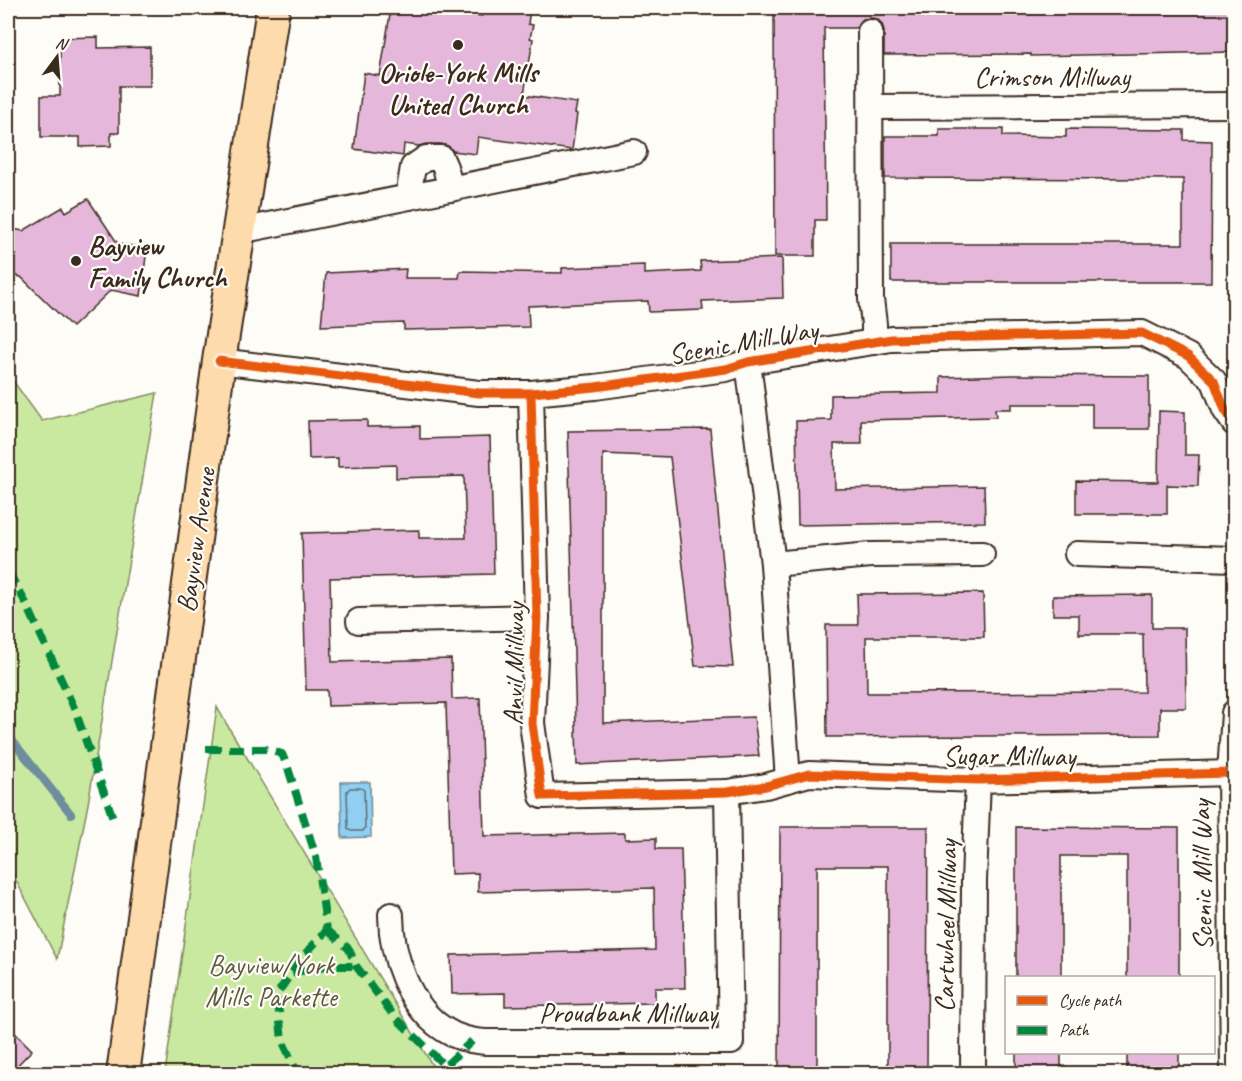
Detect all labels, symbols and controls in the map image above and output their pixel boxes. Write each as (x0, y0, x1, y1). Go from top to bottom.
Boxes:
north arrow (27, 27, 87, 87)
text: N (53, 33, 71, 55)
marker: Oriole-York Mills United Church (451, 38, 465, 52)
place label: Oriole-York Mills United Church (378, 55, 541, 122)
street label: Crimson Millway (974, 59, 1132, 94)
place label: Bayview Family Church (88, 228, 228, 295)
marker: Bayview Family Church (69, 254, 83, 268)
street label: Scenic Mill Way (666, 311, 823, 372)
street label: Bayview Avenue (168, 464, 223, 614)
street label: Anvil Millway (495, 600, 532, 726)
street label: Sugar Millway (943, 738, 1078, 773)
street label: Scenic Mill Way (1183, 797, 1220, 951)
street label: Cartwheel Millway (926, 837, 965, 1012)
park label: Bayview/York Mills Parkette (205, 947, 339, 1014)
legend (1005, 976, 1215, 1054)
text: Cycle path (1059, 989, 1122, 1011)
street label: Proudbank Millway (539, 995, 719, 1030)
text: Path (1059, 1019, 1089, 1041)

